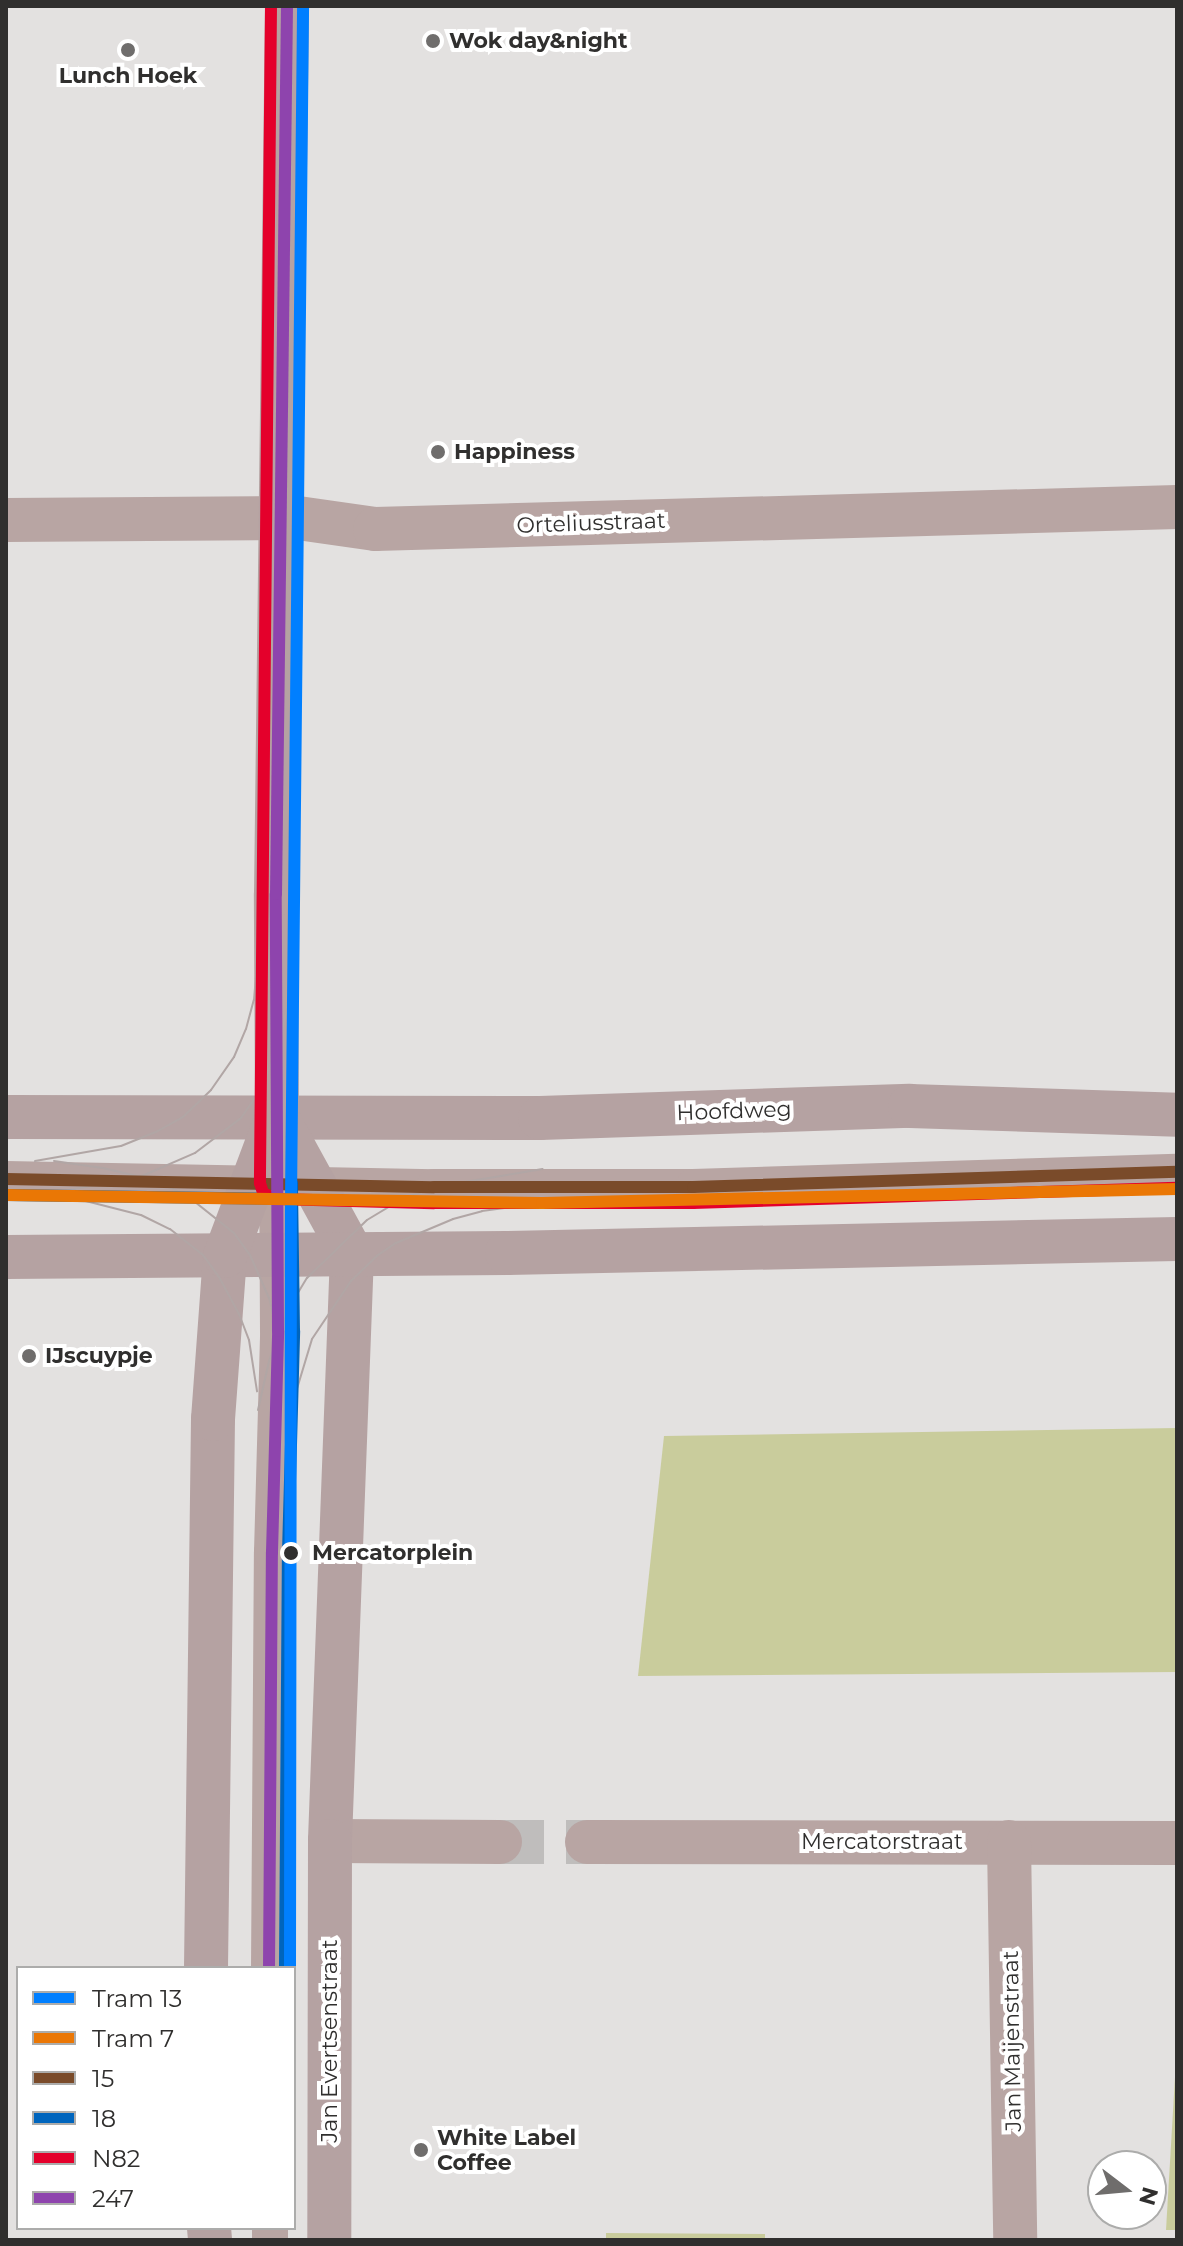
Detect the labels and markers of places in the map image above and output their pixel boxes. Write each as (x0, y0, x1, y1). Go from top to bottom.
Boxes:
place label: Wok day&night (449, 28, 628, 54)
marker: Wok day&night (424, 32, 442, 50)
marker: Lunch Hoek (119, 41, 137, 59)
place label: Lunch Hoek (59, 63, 197, 89)
place label: Happiness (454, 439, 575, 465)
marker: Happiness (429, 443, 447, 461)
place label: IJscuypje (45, 1343, 153, 1369)
marker: IJscuypje (20, 1347, 38, 1365)
marker: Mercatorplein (277, 1539, 305, 1567)
place label: Mercatorplein (312, 1540, 473, 1566)
place label: White Label Coffee (437, 2124, 576, 2176)
marker: White Label Coffee (412, 2141, 430, 2159)

